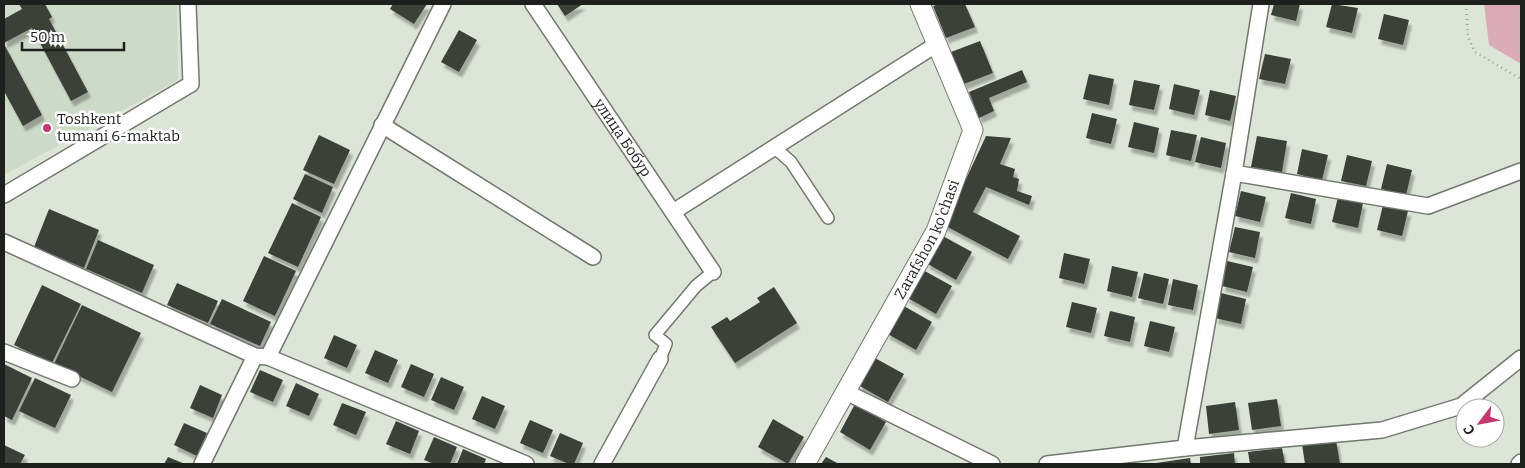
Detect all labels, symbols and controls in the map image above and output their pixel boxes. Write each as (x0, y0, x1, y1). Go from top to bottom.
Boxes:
scale bar (22, 20, 125, 52)
text: 50 m (30, 28, 66, 46)
street label: улица Бобур (590, 94, 655, 180)
place label: Toshkent tumani 6-maktab (57, 110, 180, 145)
marker: Toshkent tumani 6-maktab (41, 122, 53, 134)
street label: Zarafshon ko'chasi (891, 177, 963, 302)
north arrow (1455, 398, 1505, 448)
text: С (1460, 421, 1479, 438)

